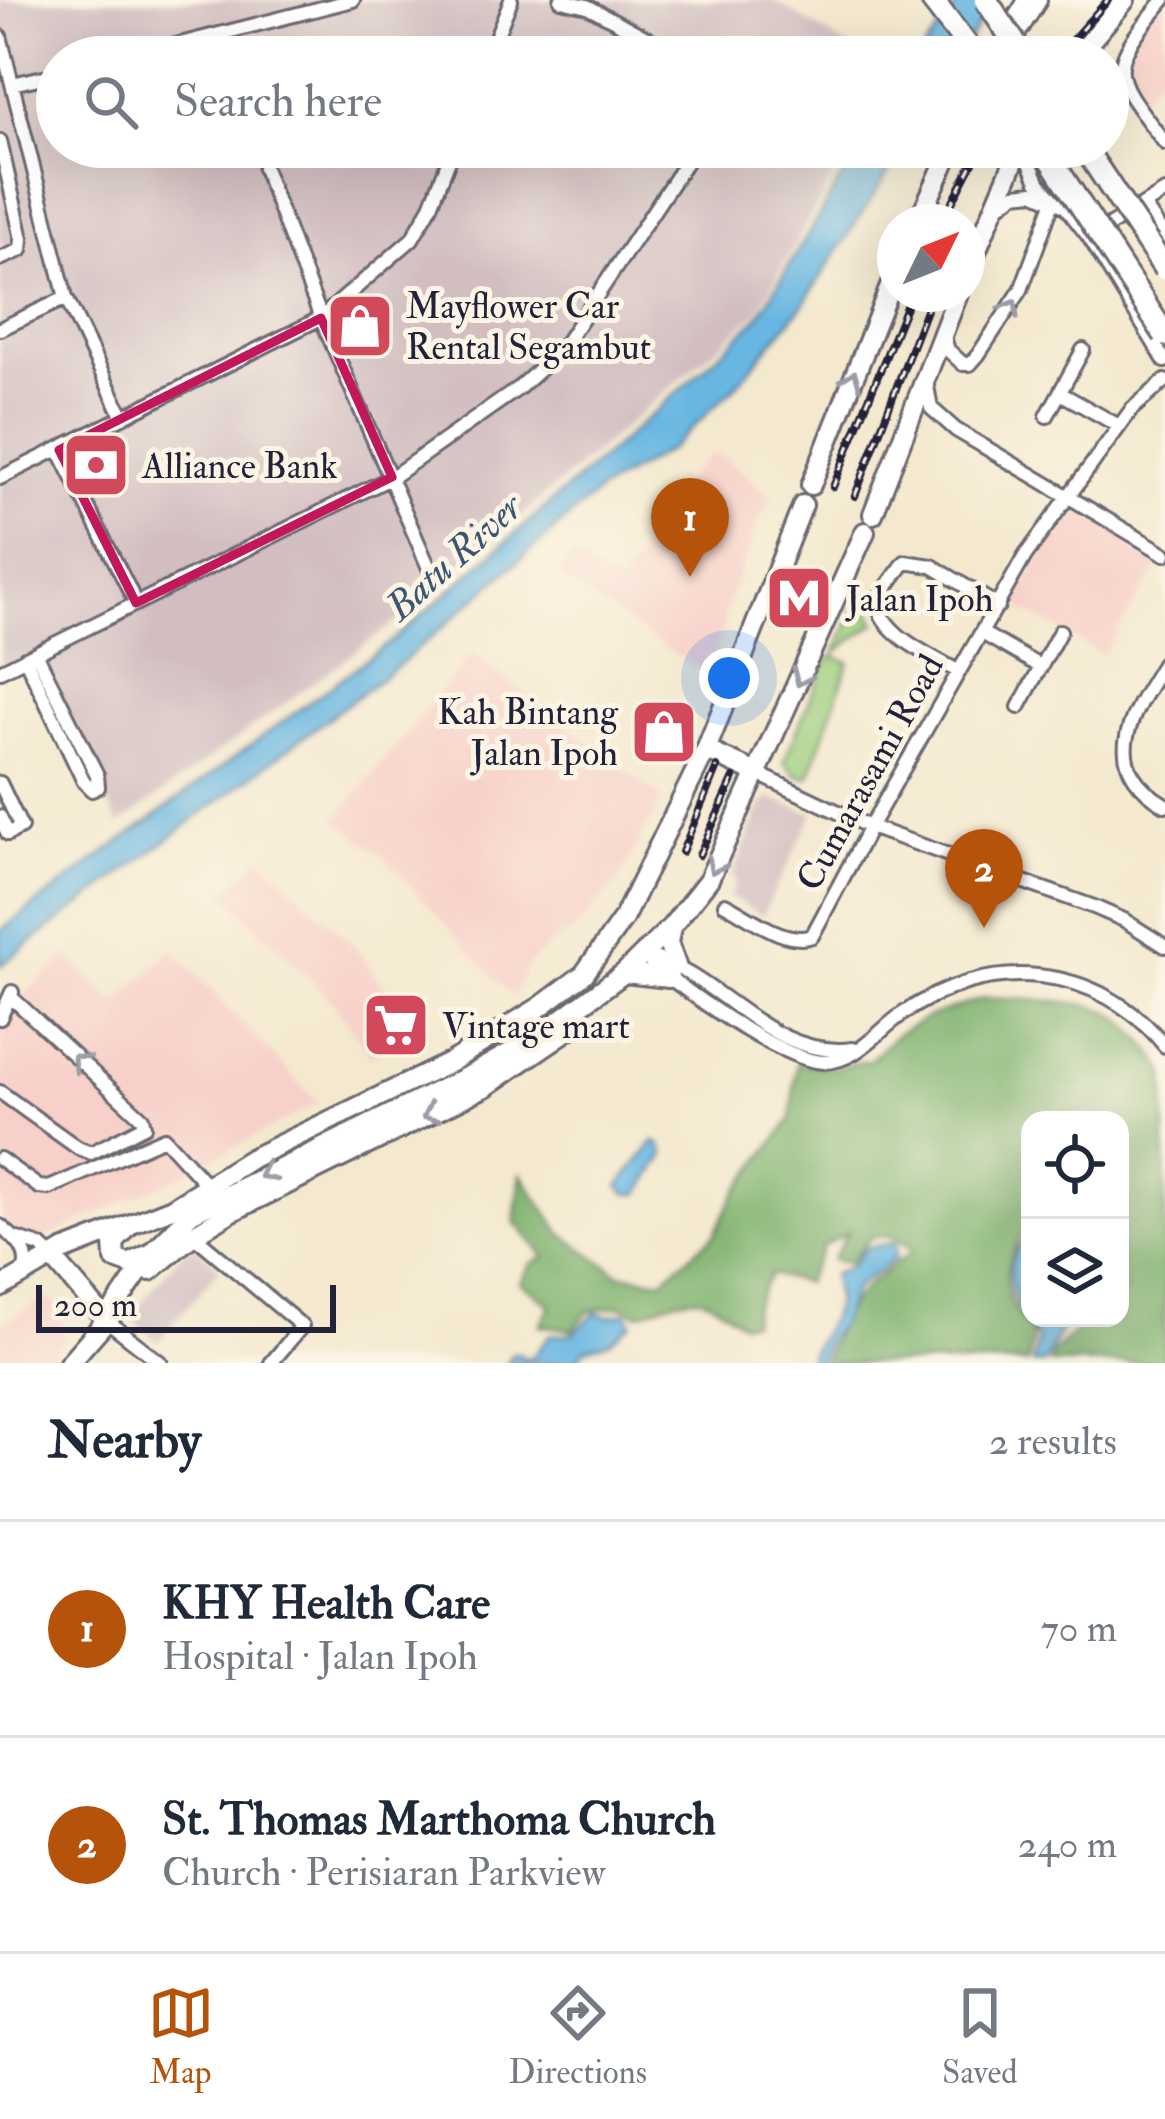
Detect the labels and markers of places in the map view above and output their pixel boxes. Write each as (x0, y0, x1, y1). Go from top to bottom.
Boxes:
place label: Mayflower Car Rental Segambut (406, 284, 651, 370)
shop icon: Mayflower Car Rental Segambut (325, 291, 395, 361)
bank icon: Alliance Bank (61, 430, 131, 500)
place label: Alliance Bank (141, 444, 338, 489)
pin: 1 (651, 478, 729, 577)
metro station icon: Jalan Ipoh (764, 563, 834, 633)
place label: Jalan Ipoh (845, 577, 993, 622)
place label: Kah Bintang Jalan Ipoh (437, 690, 619, 776)
shop icon: Kah Bintang Jalan Ipoh (629, 697, 699, 767)
pin: 2 (945, 829, 1023, 928)
supermarket icon: Vintage mart (361, 990, 431, 1060)
place label: Vintage mart (442, 1004, 630, 1049)

